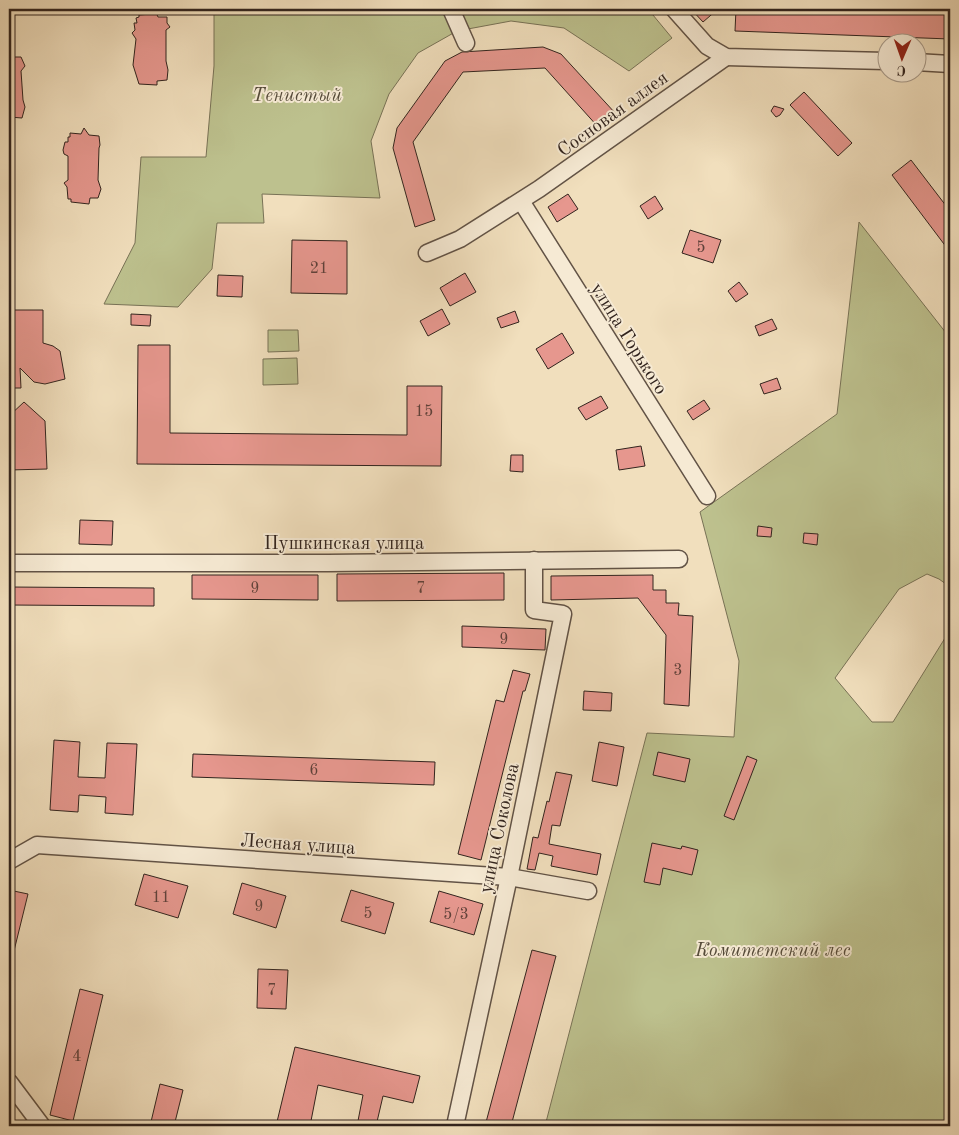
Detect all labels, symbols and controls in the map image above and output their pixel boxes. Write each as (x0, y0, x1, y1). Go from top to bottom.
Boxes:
north arrow (876, 32, 926, 82)
text: С (897, 63, 906, 77)
street label: Сосновая аллея (555, 69, 672, 161)
park label: Тенистый (252, 87, 342, 106)
house number: 5 (696, 240, 706, 256)
house number: 21 (310, 261, 328, 277)
street label: улица Горького (586, 280, 670, 399)
house number: 15 (415, 404, 433, 420)
street label: Пушкинская улица (264, 535, 425, 554)
house number: 9 (250, 581, 260, 597)
house number: 7 (416, 581, 426, 597)
house number: 9 (499, 632, 509, 648)
house number: 3 (673, 663, 683, 679)
street label: улица Соколова (477, 761, 524, 895)
house number: 6 (309, 763, 319, 779)
street label: Лесная улица (240, 832, 357, 859)
house number: 11 (152, 890, 170, 906)
house number: 9 (254, 899, 264, 915)
house number: 5 (363, 906, 373, 922)
house number: 5/3 (443, 907, 469, 923)
park label: Комитетский лес (694, 942, 851, 961)
house number: 7 (267, 983, 277, 999)
house number: 4 (72, 1049, 82, 1065)

